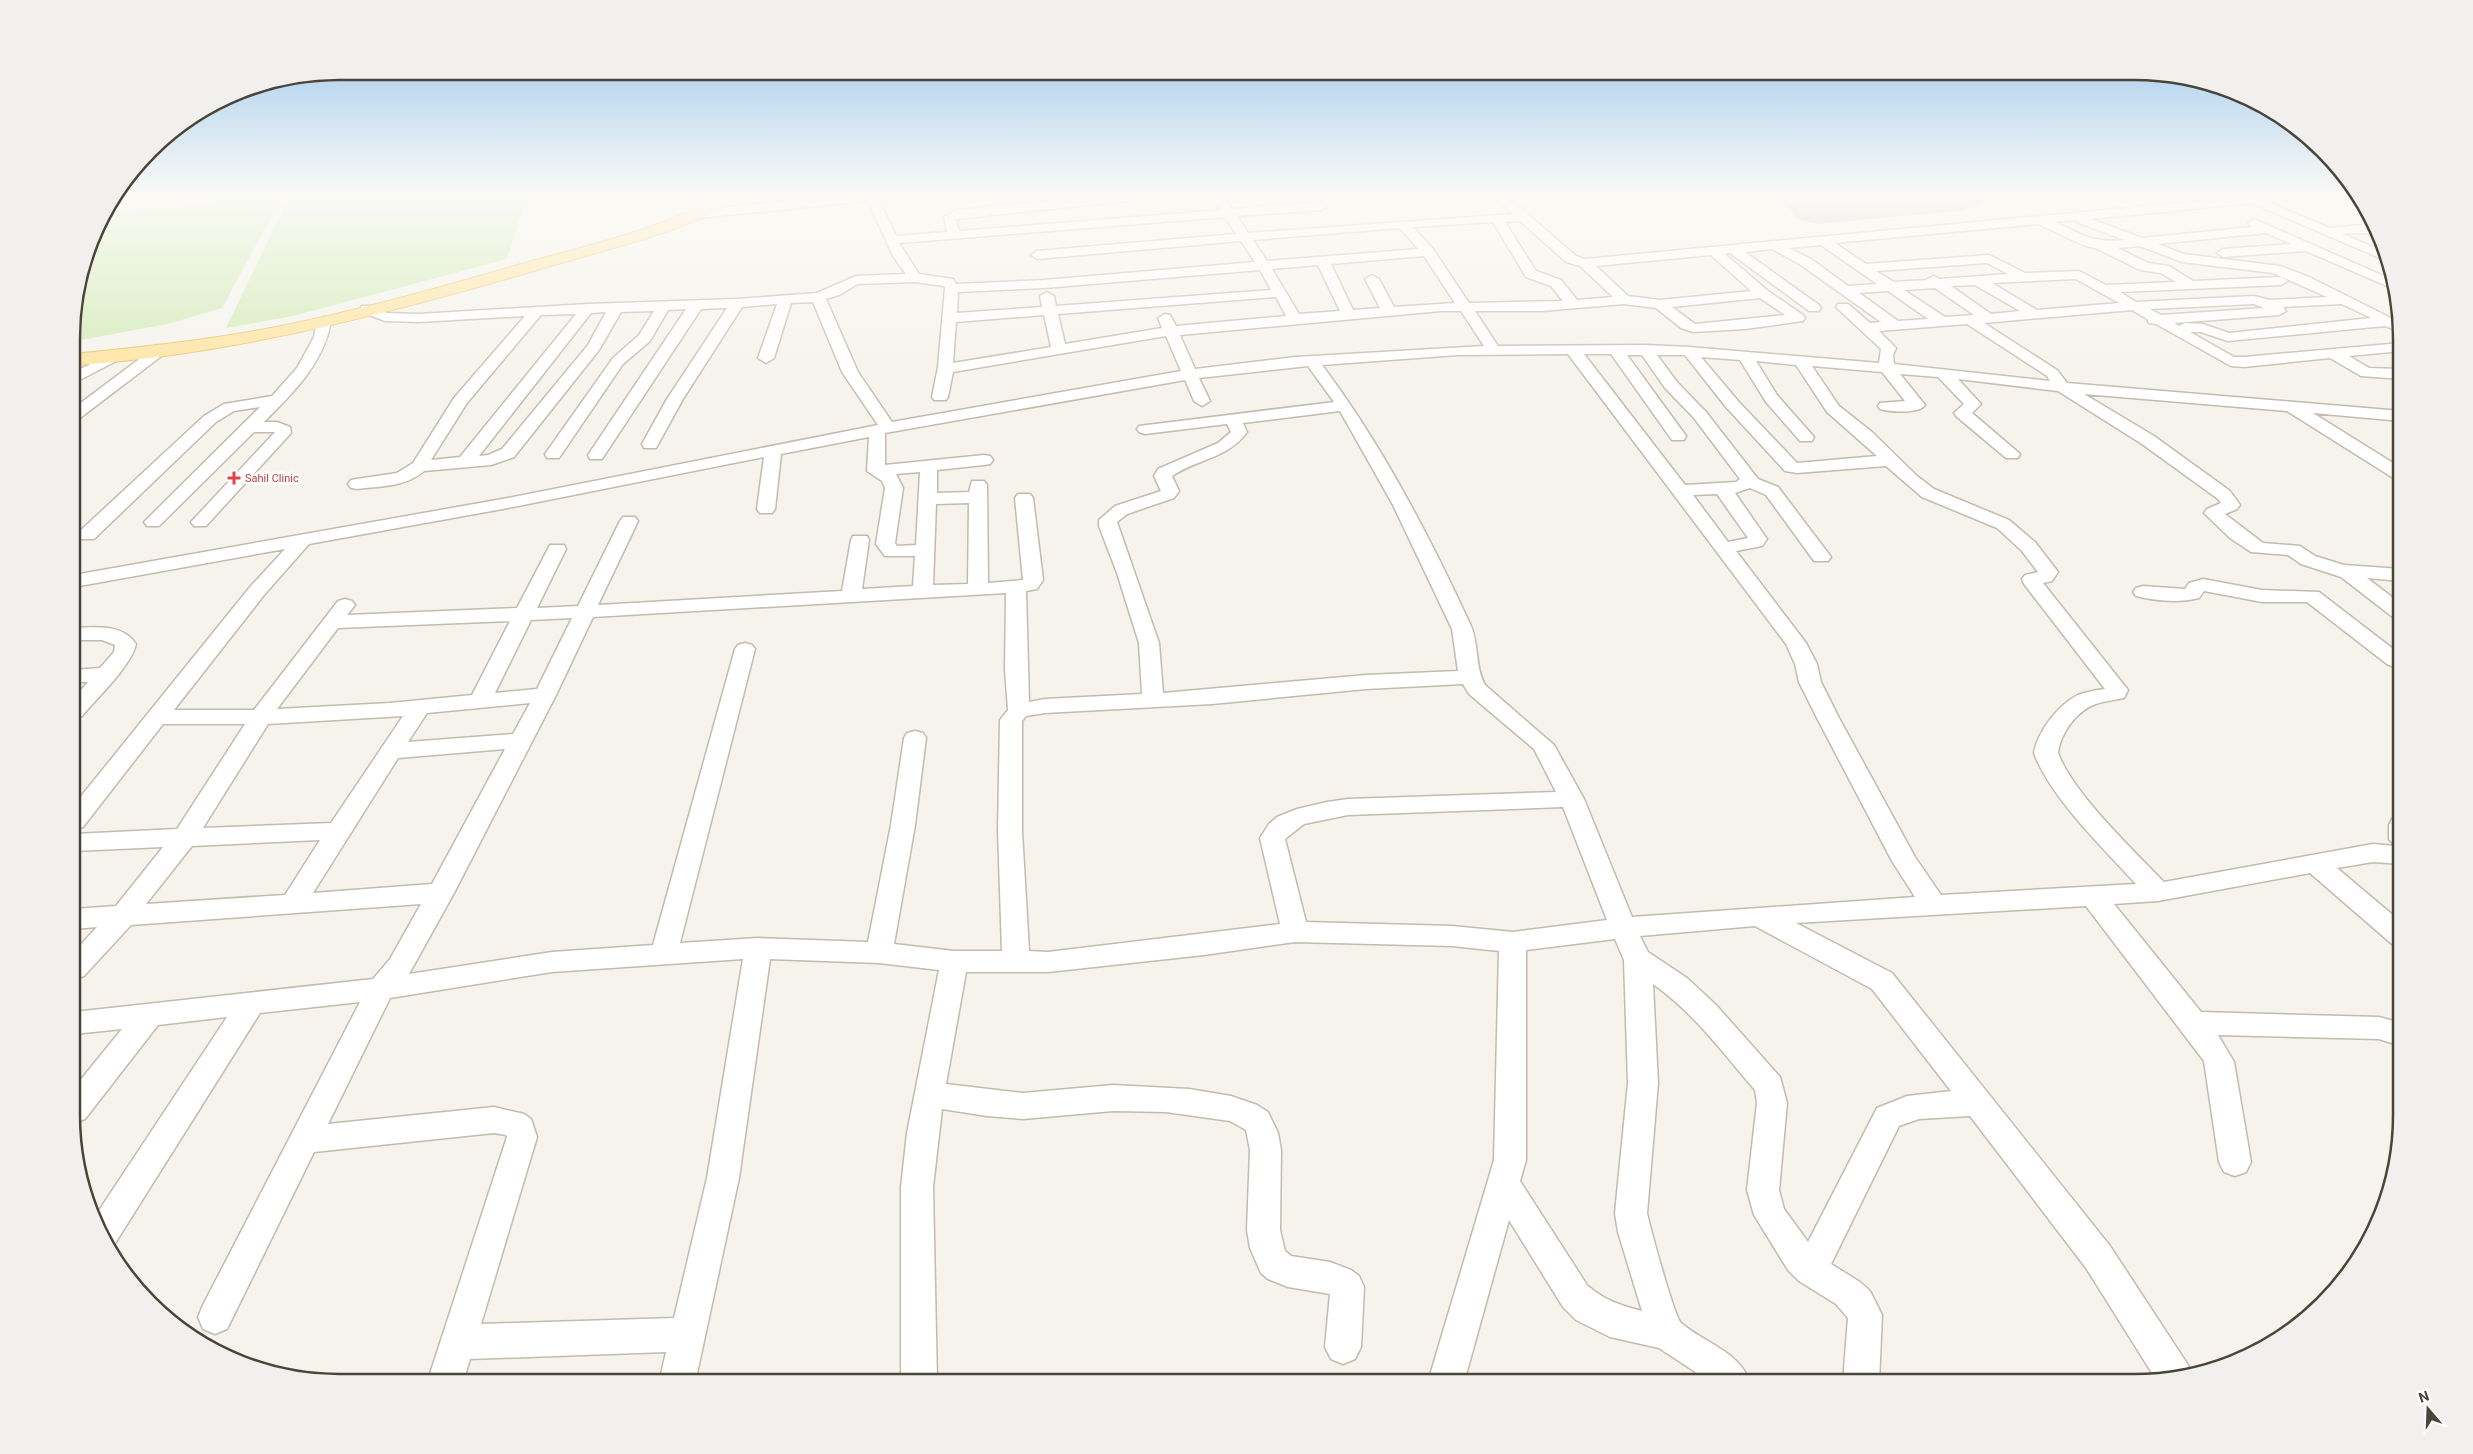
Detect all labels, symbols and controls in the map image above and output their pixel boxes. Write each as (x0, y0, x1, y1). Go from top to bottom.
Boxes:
marker: Sahil Clinic (227, 471, 241, 485)
place label: Sahil Clinic (245, 472, 299, 485)
north arrow (2403, 1384, 2453, 1434)
text: N (2416, 1388, 2431, 1406)

